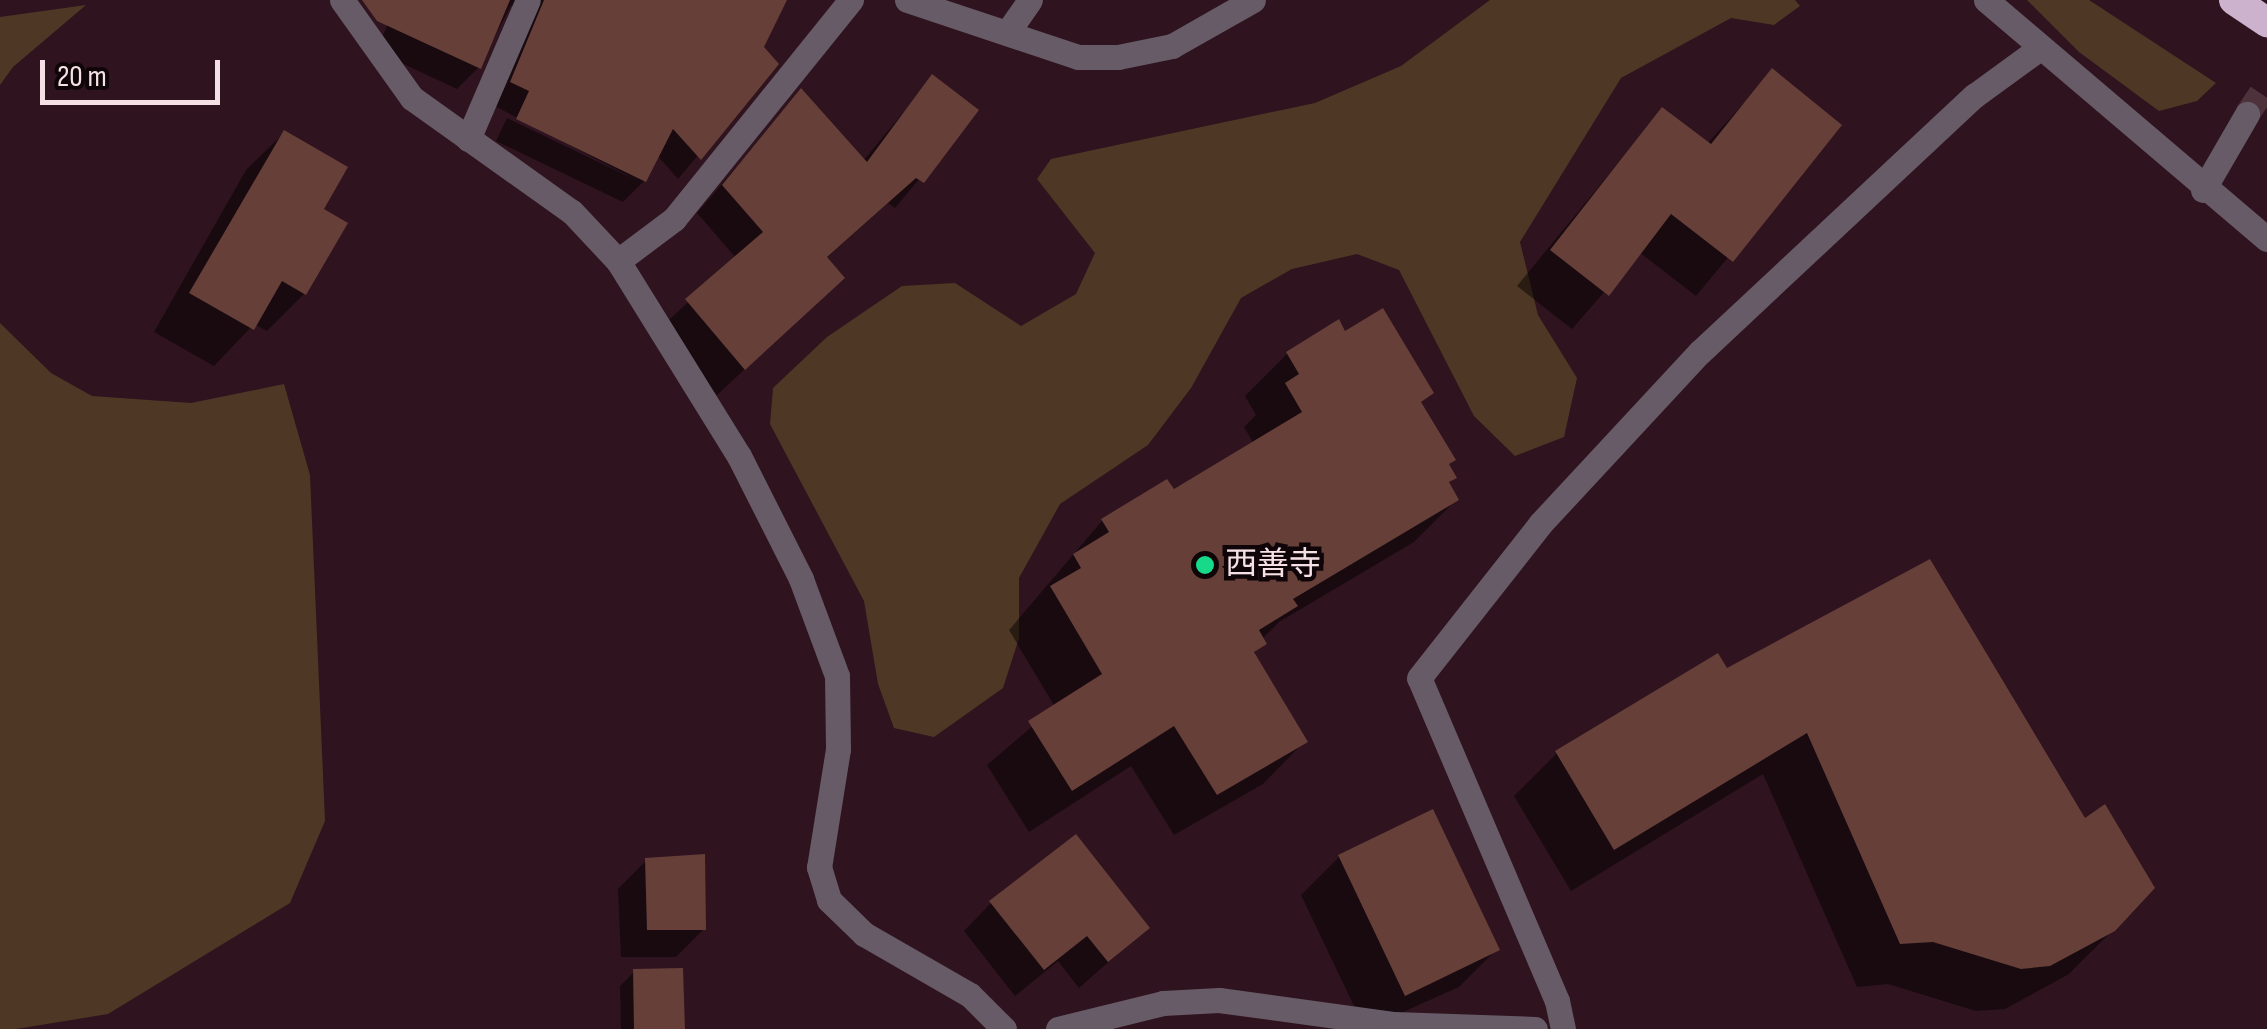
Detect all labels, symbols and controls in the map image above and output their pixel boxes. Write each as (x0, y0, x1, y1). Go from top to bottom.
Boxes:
scale bar (45, 40, 225, 102)
text: 20 m (57, 59, 107, 95)
place label: 西善寺 (1225, 546, 1321, 584)
marker: 西善寺 (1194, 554, 1216, 576)

